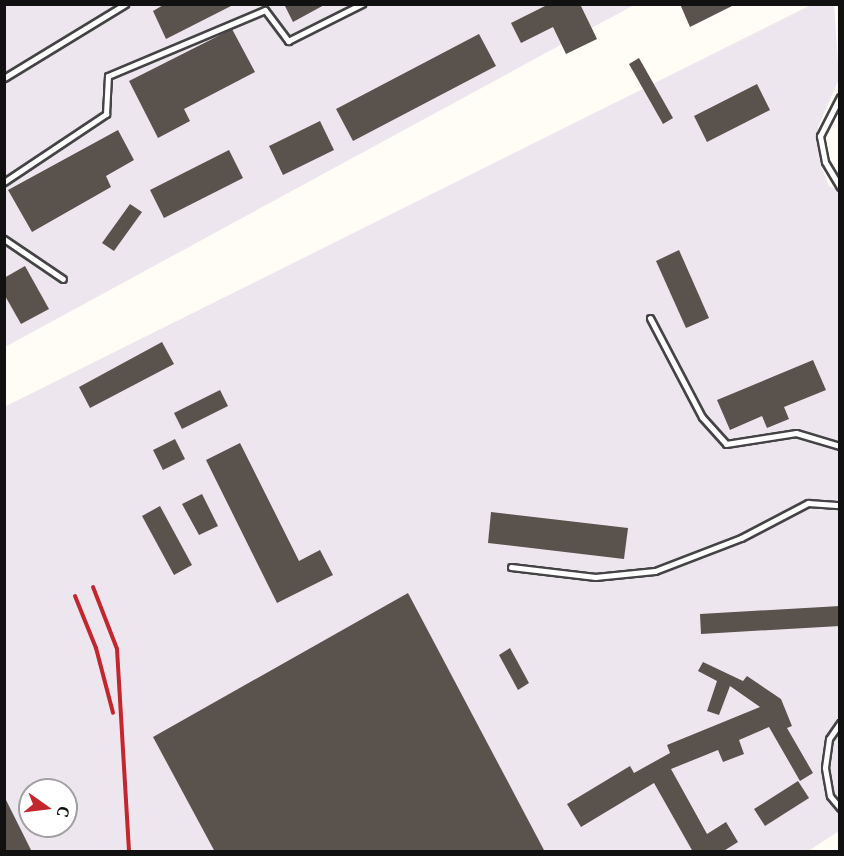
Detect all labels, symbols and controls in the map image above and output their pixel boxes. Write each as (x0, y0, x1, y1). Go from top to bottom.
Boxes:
north arrow (18, 778, 78, 838)
text: С (52, 804, 75, 820)

